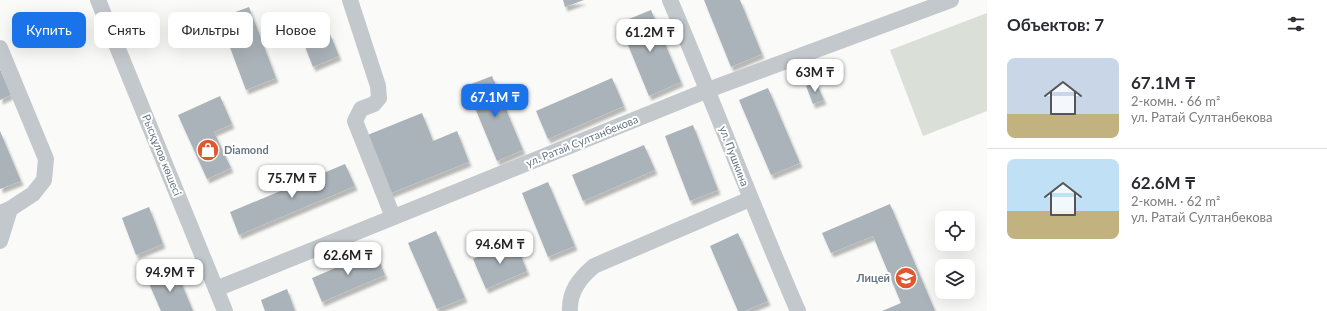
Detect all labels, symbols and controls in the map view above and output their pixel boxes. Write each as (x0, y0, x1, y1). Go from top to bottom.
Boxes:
chip: Купить (12, 12, 86, 48)
chip: Снять (94, 12, 160, 48)
chip: Фильтры (168, 12, 253, 48)
chip: Новое (261, 12, 330, 48)
icon: filters (1285, 13, 1307, 35)
text: Объектов: 7 (1007, 14, 1104, 35)
pin: 61.2M ₸ (613, 19, 687, 53)
text: 61.2M ₸ (625, 24, 675, 40)
pin: 63M ₸ (787, 59, 843, 93)
text: 63M ₸ (796, 64, 834, 80)
text: 67.1M ₸ (1131, 72, 1196, 93)
icon: home (1039, 74, 1087, 122)
pin: 67.1M ₸ (458, 84, 532, 118)
text: 67.1M ₸ (470, 89, 520, 105)
text: 2-комн. · 66 m² (1131, 93, 1220, 109)
text: ул. Ратай Султанбекова (1131, 109, 1272, 125)
street label: Рысқұлов көшесі (140, 112, 185, 198)
street label: ул. Ратай Султанбекова (524, 112, 640, 169)
street label: ул. Пушкина (717, 124, 752, 188)
shop icon: Diamond (195, 137, 221, 163)
place label: Diamond (224, 143, 269, 156)
pin: 75.7M ₸ (255, 165, 329, 199)
text: 75.7M ₸ (267, 170, 317, 186)
text: 62.6M ₸ (1131, 172, 1196, 193)
icon: home (1039, 175, 1087, 223)
text: 2-комн. · 62 m² (1131, 193, 1220, 209)
text: ул. Ратай Султанбекова (1131, 209, 1272, 225)
map controls (935, 211, 975, 299)
button: locate (935, 211, 975, 251)
pin: 94.6M ₸ (463, 231, 537, 265)
text: 94.6M ₸ (475, 236, 525, 252)
pin: 62.6M ₸ (311, 242, 385, 276)
text: 62.6M ₸ (323, 247, 373, 263)
pin: 94.9M ₸ (133, 259, 207, 293)
button: layers (935, 259, 975, 299)
text: 94.9M ₸ (145, 264, 195, 280)
school or university icon: Лицей (893, 265, 919, 291)
place label: Лицей (855, 271, 890, 284)

